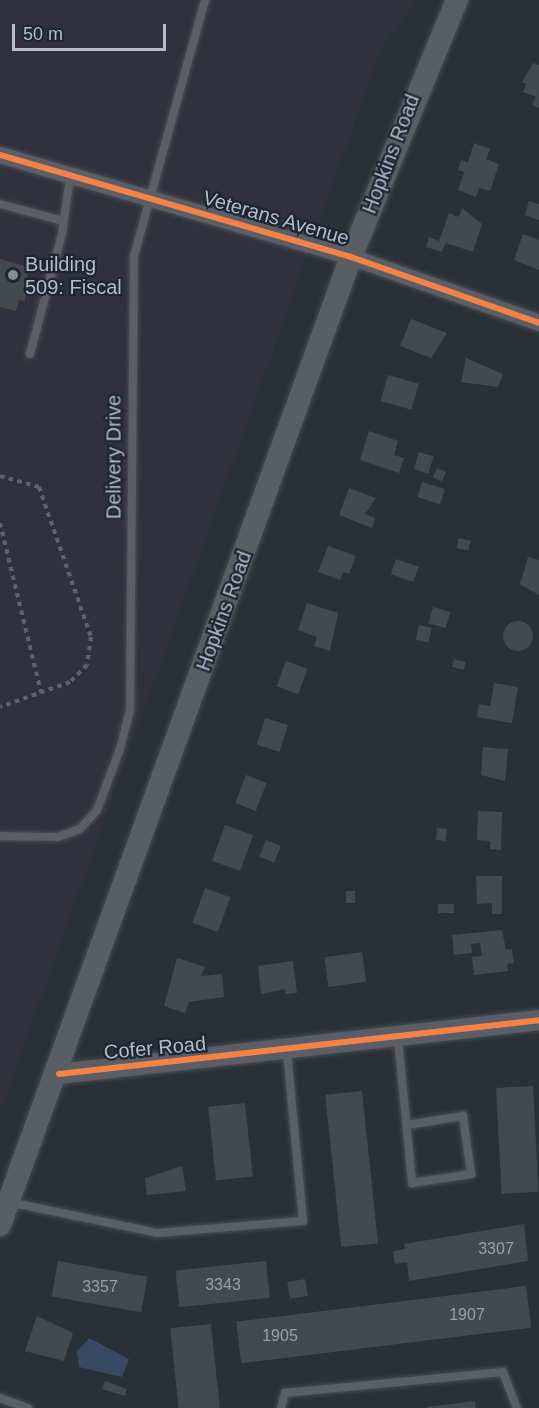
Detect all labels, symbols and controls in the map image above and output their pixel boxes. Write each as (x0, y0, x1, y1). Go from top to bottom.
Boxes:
scale bar (15, 12, 170, 50)
text: 50 m (23, 24, 63, 44)
street label: Hopkins Road (357, 91, 425, 217)
street label: Veterans Avenue (200, 186, 352, 250)
place label: Building 509: Fiscal (25, 252, 122, 299)
marker: Building 509: Fiscal (6, 268, 20, 282)
street label: Delivery Drive (102, 395, 126, 519)
street label: Hopkins Road (191, 548, 257, 674)
street label: Cofer Road (103, 1032, 207, 1064)
house number: 3307 (478, 1239, 514, 1259)
house number: 3343 (205, 1275, 241, 1295)
house number: 3357 (82, 1277, 118, 1297)
house number: 1907 (449, 1305, 485, 1325)
house number: 1905 (262, 1326, 298, 1346)

